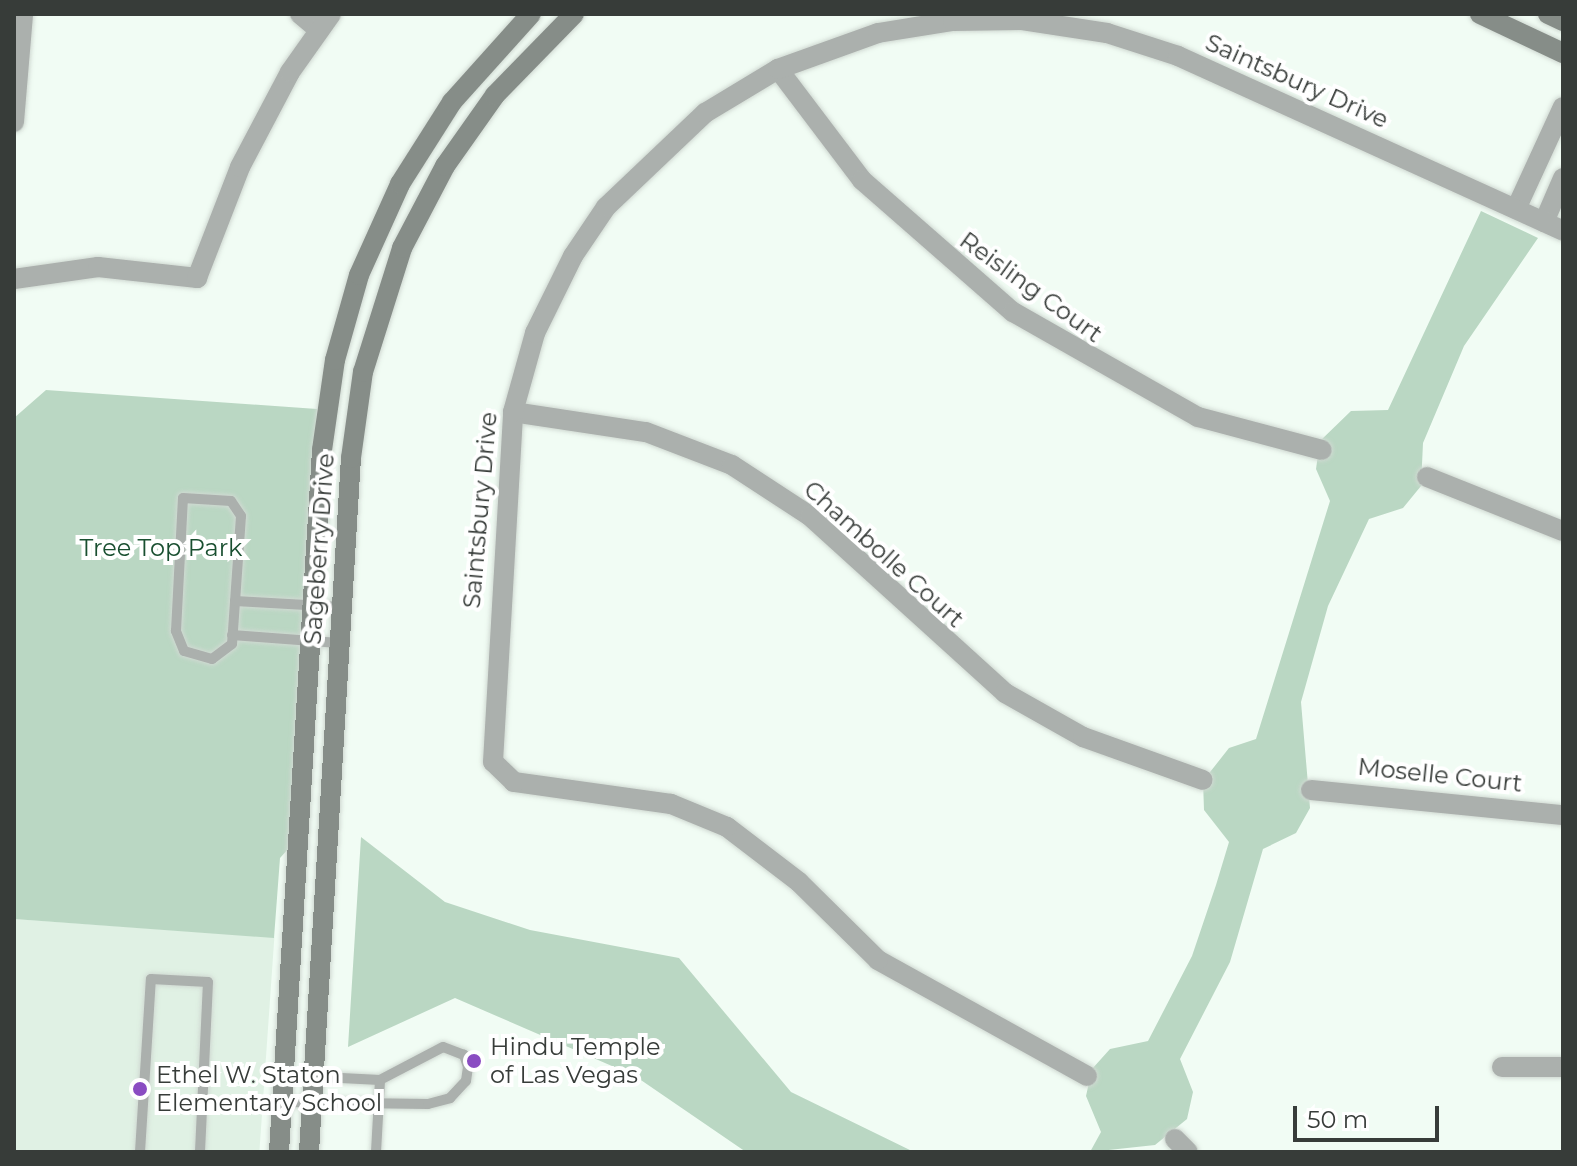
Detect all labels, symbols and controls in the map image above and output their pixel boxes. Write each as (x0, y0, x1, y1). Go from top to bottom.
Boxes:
street label: Saintsbury Drive (1201, 28, 1393, 134)
street label: Reisling Court (954, 226, 1108, 348)
street label: Saintsbury Drive (457, 411, 503, 609)
street label: Sageberry Drive (298, 452, 340, 646)
street label: Chambolle Court (798, 475, 970, 633)
park label: Tree Top Park (80, 534, 242, 562)
street label: Moselle Court (1356, 752, 1524, 798)
place label: Hindu Temple of Las Vegas (490, 1033, 661, 1089)
marker: Hindu Temple of Las Vegas (465, 1052, 483, 1070)
place label: Ethel W. Staton Elementary School (156, 1061, 382, 1117)
marker: Ethel W. Staton Elementary School (131, 1080, 149, 1098)
scale bar (1297, 1090, 1443, 1140)
text: 50 m (1307, 1105, 1368, 1134)

